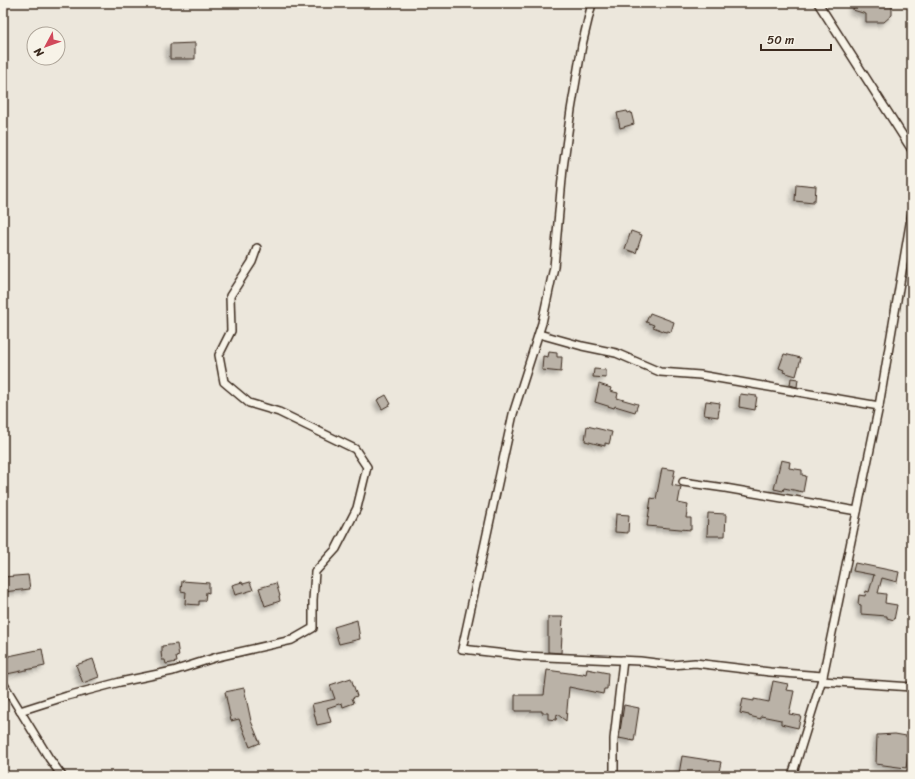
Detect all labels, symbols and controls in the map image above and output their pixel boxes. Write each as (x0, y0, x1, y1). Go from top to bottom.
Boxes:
north arrow (26, 26, 66, 66)
scale bar (761, 26, 831, 52)
text: 50 m (767, 29, 794, 51)
text: N (29, 43, 49, 62)

